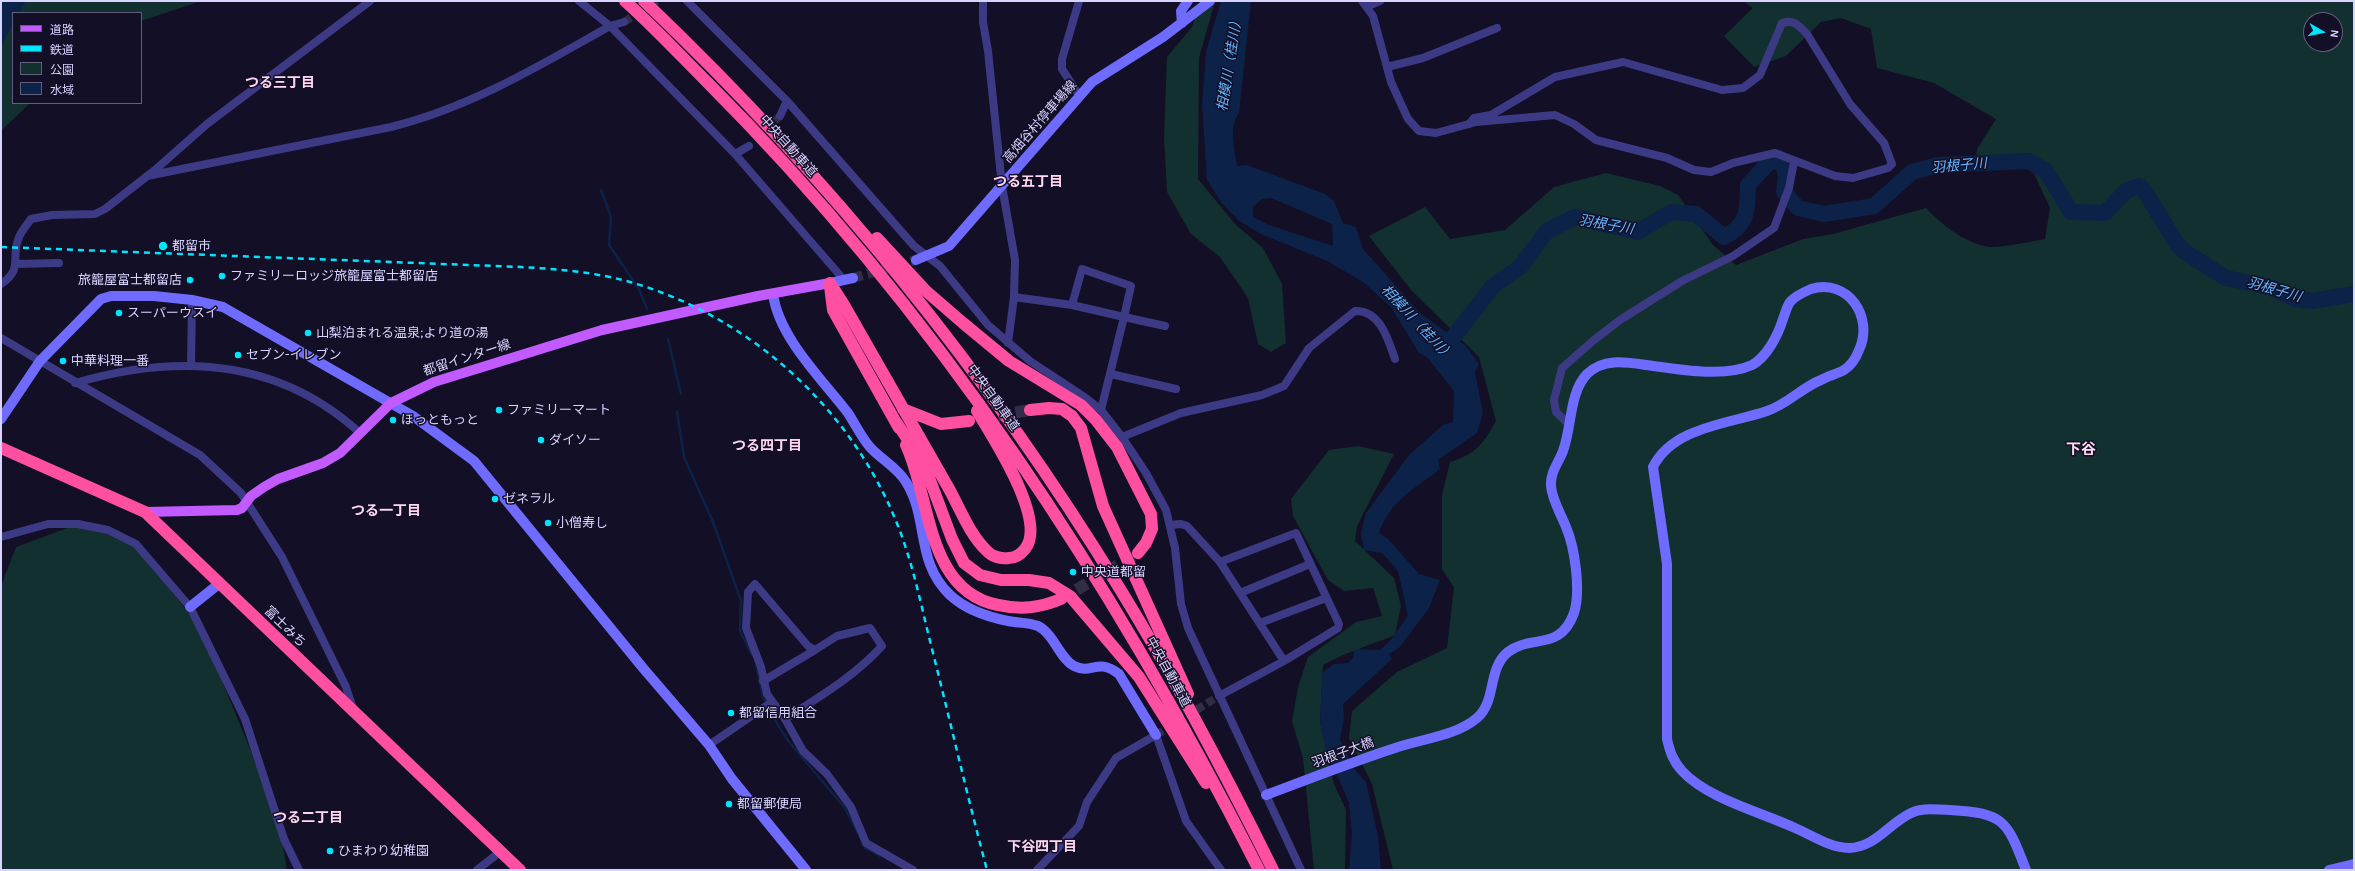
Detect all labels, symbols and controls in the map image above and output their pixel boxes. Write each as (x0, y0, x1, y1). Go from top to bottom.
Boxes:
legend (12, 12, 142, 104)
north arrow (2303, 12, 2343, 52)
water label: 相模川（桂川） (1214, 13, 1246, 113)
text: 道路 (50, 23, 74, 37)
text: N (2327, 29, 2341, 39)
text: 鉄道 (50, 43, 74, 57)
text: 公園 (50, 63, 74, 77)
district label: つる三丁目 (245, 75, 315, 91)
street label: 高畑谷村停車場線 (1000, 78, 1080, 166)
text: 水域 (50, 83, 74, 97)
street label: 中央自動車道 (756, 112, 820, 180)
water label: 羽根子川 (1930, 155, 1988, 177)
district label: つる五丁目 (993, 174, 1063, 190)
water label: 羽根子川 (1577, 212, 1635, 238)
place label: 都留市 (172, 238, 211, 254)
marker: 都留市 (157, 240, 169, 252)
place label: ファミリーロッジ旅籠屋富士都留店 (230, 268, 438, 284)
marker: ファミリーロッジ旅籠屋富士都留店 (217, 271, 227, 281)
place label: 旅籠屋富士都留店 (78, 272, 182, 288)
water label: 羽根子川 (2245, 274, 2303, 306)
marker: 旅籠屋富士都留店 (185, 275, 195, 285)
water label: 相模川（桂川） (1377, 281, 1457, 365)
place label: スーパーウスイ (127, 305, 218, 321)
marker: スーパーウスイ (114, 308, 124, 318)
place label: 山梨泊まれる温泉;より道の湯 (316, 325, 488, 341)
marker: 山梨泊まれる温泉;より道の湯 (303, 328, 313, 338)
street label: 都留インター線 (421, 337, 513, 379)
place label: セブン-イレブン (246, 347, 342, 363)
marker: セブン-イレブン (233, 350, 243, 360)
place label: 中華料理一番 (71, 353, 149, 369)
marker: 中華料理一番 (58, 356, 68, 366)
street label: 中央自動車道 (964, 362, 1022, 434)
place label: ファミリーマート (507, 402, 611, 418)
marker: ファミリーマート (494, 405, 504, 415)
place label: ほっともっと (401, 412, 479, 428)
marker: ほっともっと (388, 415, 398, 425)
place label: ダイソー (549, 432, 601, 448)
marker: ダイソー (536, 435, 546, 445)
district label: つる四丁目 (732, 438, 802, 454)
district label: 下谷 (2066, 441, 2096, 459)
place label: ゼネラル (503, 491, 555, 507)
marker: ゼネラル (490, 494, 500, 504)
district label: つる一丁目 (351, 503, 421, 519)
place label: 小僧寿し (556, 515, 608, 531)
marker: 小僧寿し (543, 518, 553, 528)
place label: 中央道都留 (1081, 564, 1146, 580)
marker: 中央道都留 (1068, 567, 1078, 577)
street label: 富士みち (261, 603, 309, 651)
street label: 中央自動車道 (1142, 634, 1194, 710)
place label: 都留信用組合 (739, 705, 817, 721)
marker: 都留信用組合 (726, 708, 736, 718)
street label: 羽根子大橋 (1310, 735, 1376, 771)
place label: 都留郵便局 (737, 796, 802, 812)
marker: 都留郵便局 (724, 799, 734, 809)
district label: つる二丁目 (273, 810, 343, 826)
district label: 下谷四丁目 (1007, 839, 1077, 855)
place label: ひまわり幼稚園 (338, 843, 429, 859)
marker: ひまわり幼稚園 (325, 846, 335, 856)

